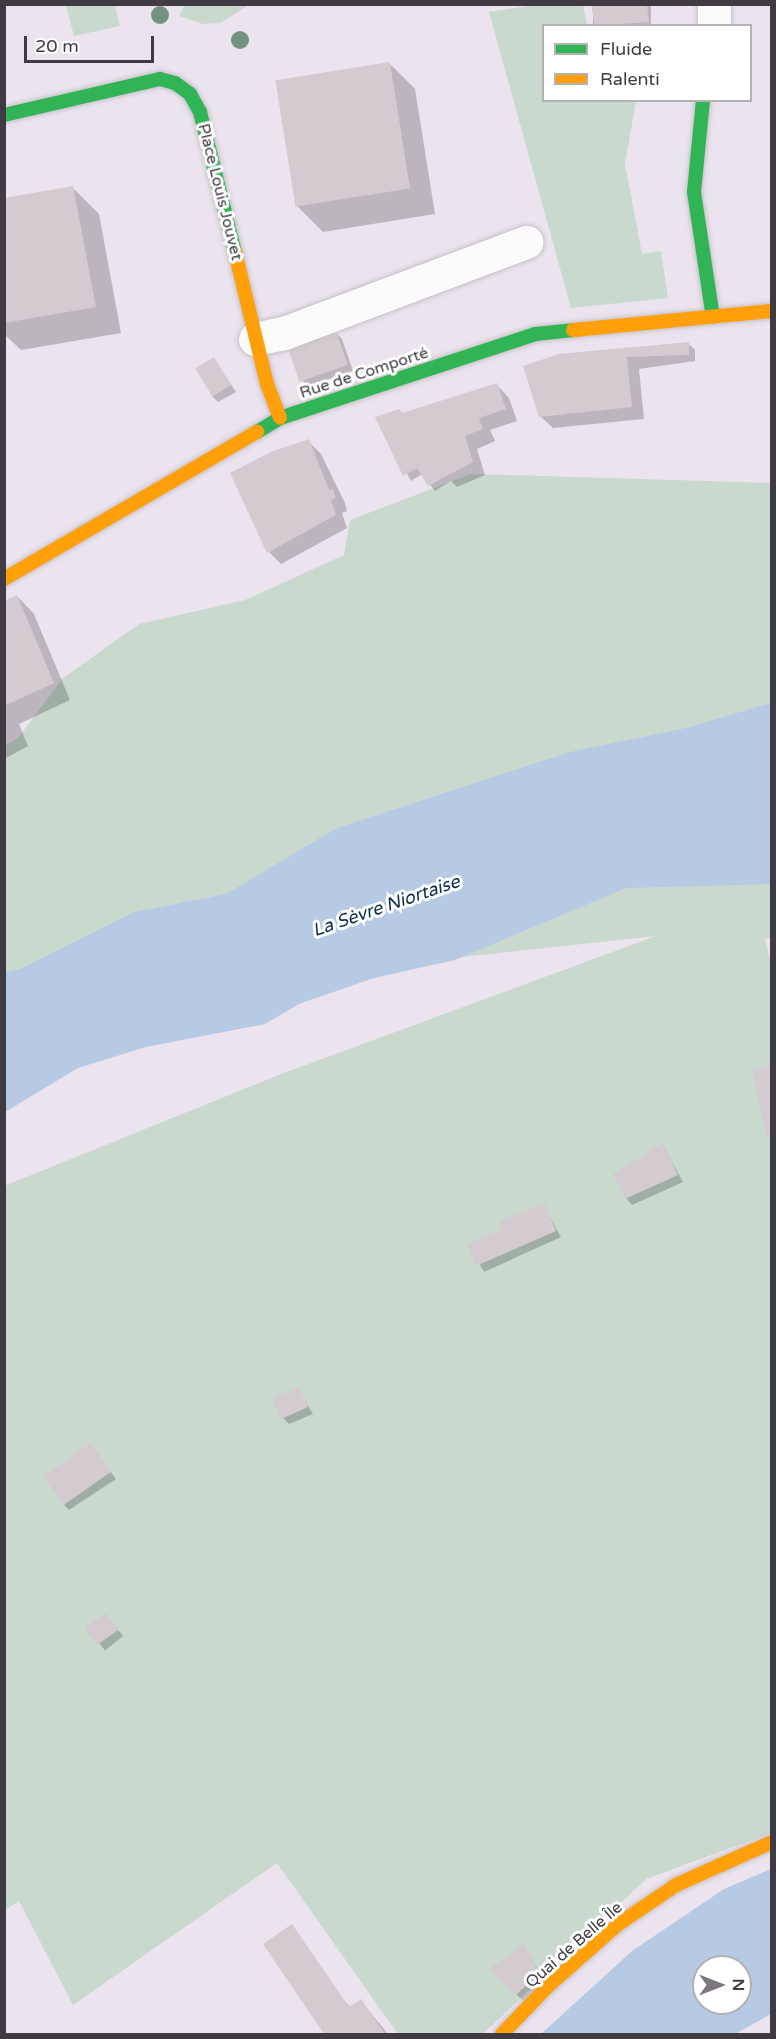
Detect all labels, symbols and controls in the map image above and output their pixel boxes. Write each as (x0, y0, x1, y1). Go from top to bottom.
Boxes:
scale bar (27, 24, 158, 62)
legend (542, 24, 752, 102)
text: 20 m (35, 35, 79, 57)
text: Fluide (600, 38, 652, 60)
text: Ralenti (600, 68, 660, 90)
street label: Place Louis Jouvet (194, 122, 246, 262)
street label: Rue de Comporté (297, 343, 431, 403)
water label: La Sèvre Niortaise (310, 871, 462, 941)
street label: Quai de Belle Île (522, 1898, 626, 1992)
north arrow (692, 1955, 752, 2015)
text: N (728, 1979, 748, 1991)

